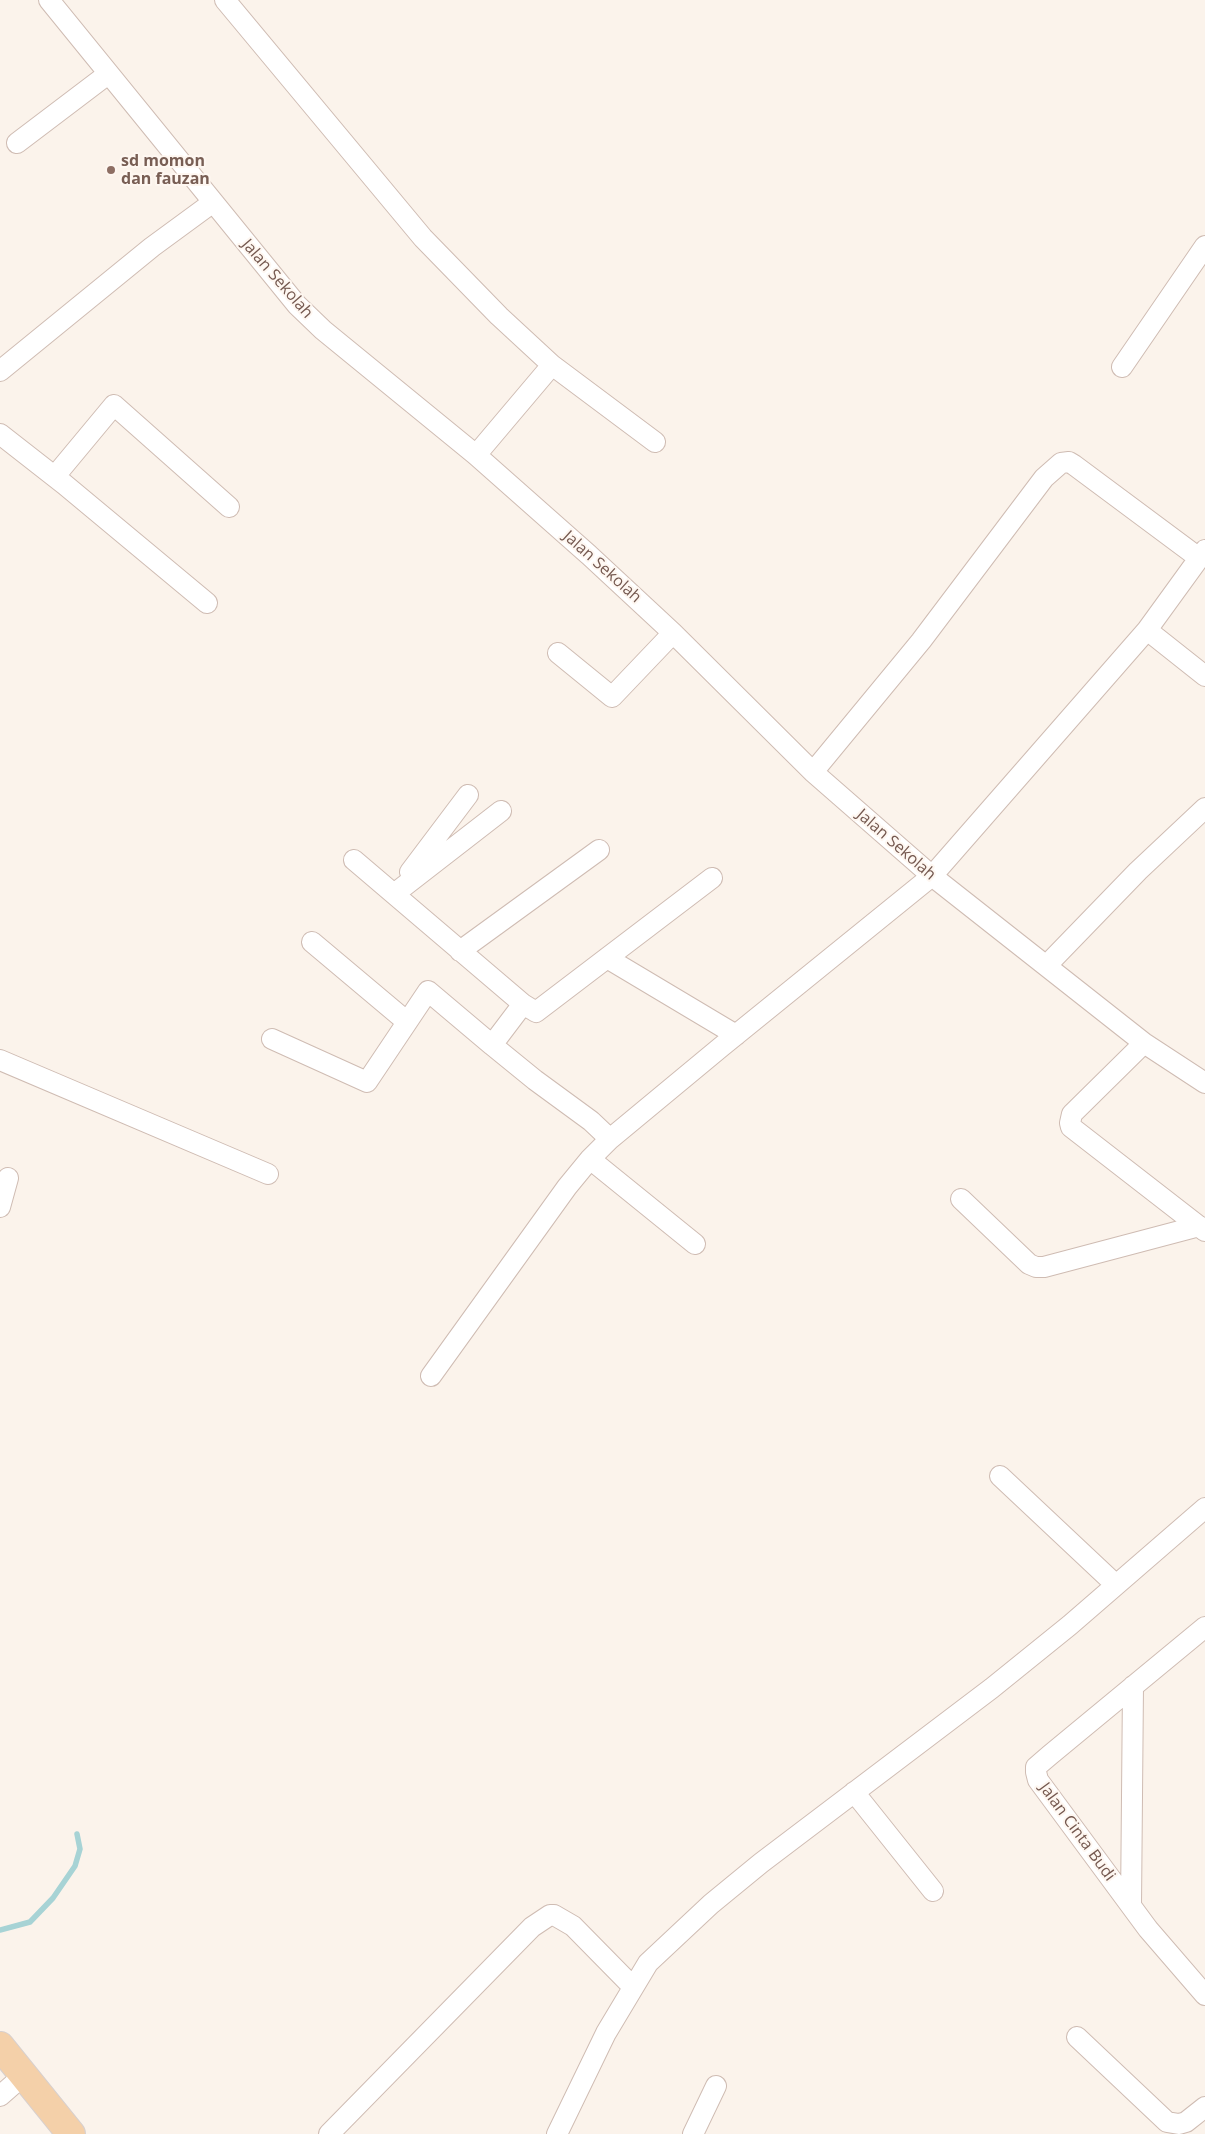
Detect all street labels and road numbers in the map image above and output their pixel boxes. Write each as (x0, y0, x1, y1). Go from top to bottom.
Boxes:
street label: Jalan Sekolah (237, 235, 317, 323)
street label: Jalan Sekolah (559, 527, 645, 607)
street label: Jalan Sekolah (852, 805, 940, 885)
street label: Jalan Cinta Budi (1035, 1779, 1119, 1885)

